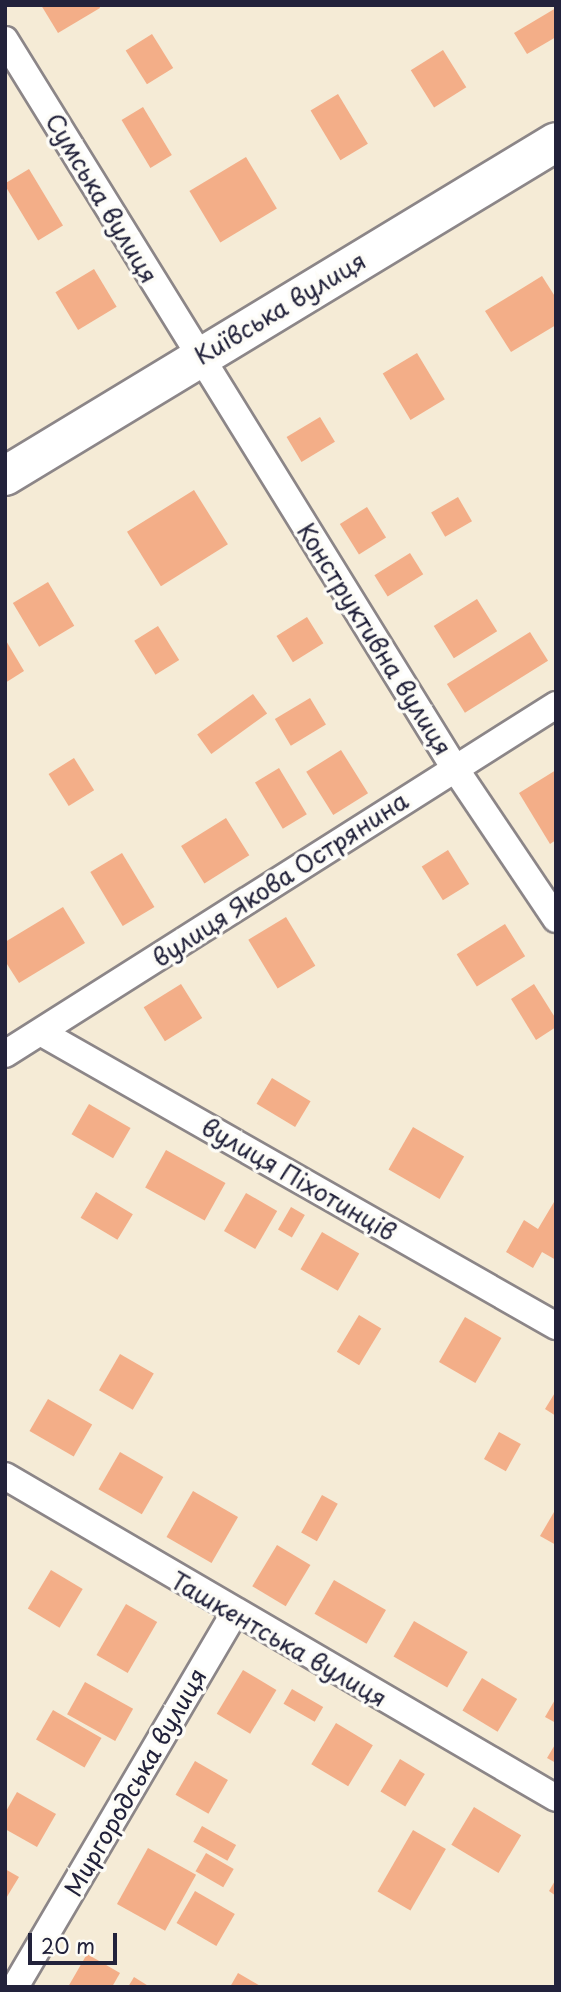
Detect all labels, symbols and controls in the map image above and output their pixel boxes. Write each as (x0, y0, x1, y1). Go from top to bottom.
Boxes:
street label: Сумська вулиця (40, 107, 164, 289)
street label: Київська вулиця (189, 245, 371, 371)
street label: Конструктивна вулиця (291, 517, 459, 761)
street label: вулиця Якова Острянина (146, 785, 414, 973)
street label: вулиця Піхотинців (197, 1112, 401, 1246)
street label: Ташкентська вулиця (165, 1565, 393, 1713)
street label: Миргородська вулиця (58, 1663, 212, 1901)
scale bar (32, 1918, 121, 1962)
text: 20 m (41, 1929, 95, 1961)

